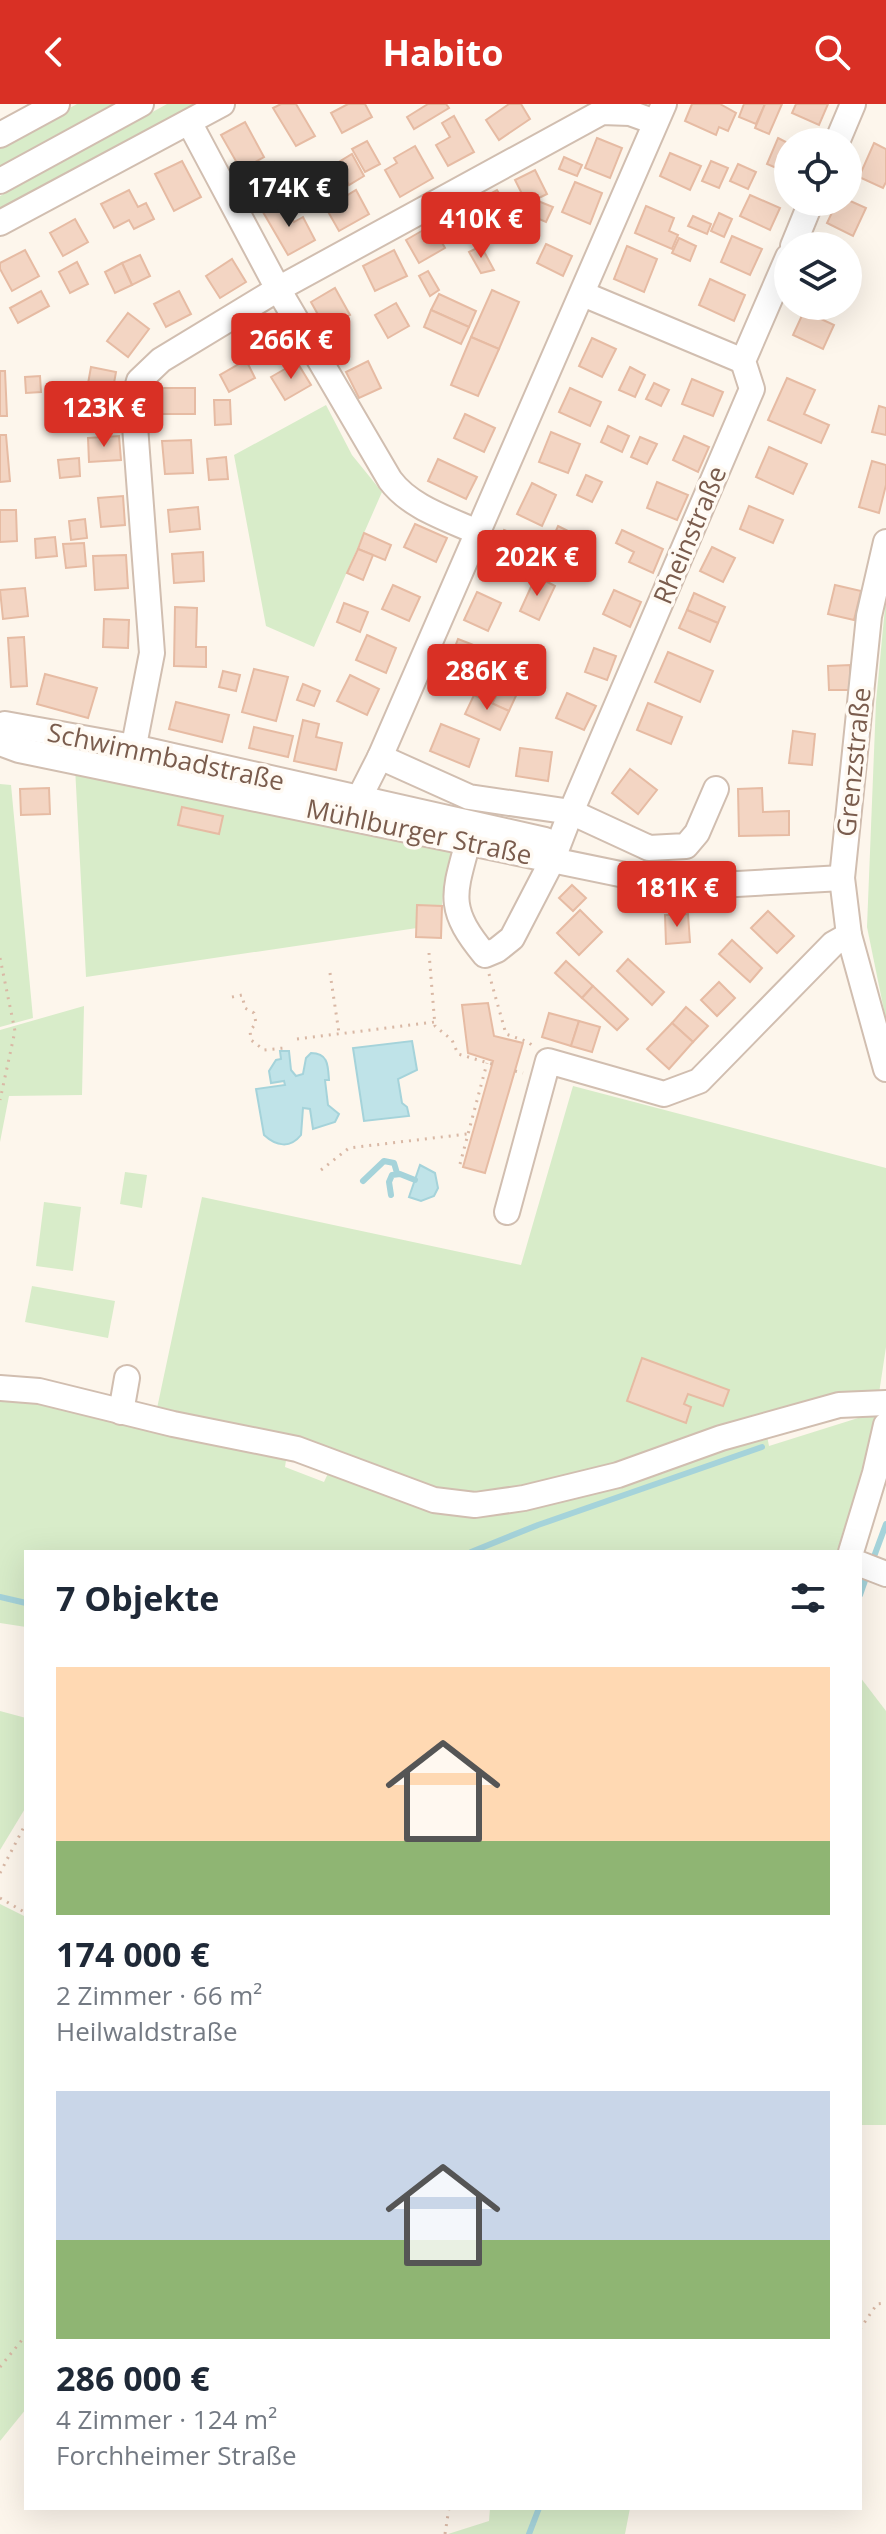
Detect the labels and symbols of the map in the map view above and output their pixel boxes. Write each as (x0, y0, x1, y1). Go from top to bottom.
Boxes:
pin: 174K € (224, 161, 354, 229)
pin: 410K € (416, 192, 546, 260)
pin: 266K € (226, 313, 356, 381)
pin: 123K € (39, 381, 169, 449)
street label: Rheinstraße (644, 460, 734, 609)
pin: 202K € (472, 530, 602, 598)
pin: 286K € (422, 644, 552, 712)
street label: Grenzstraße (827, 686, 879, 838)
street label: Schwimmbadstraße (44, 713, 288, 799)
street label: Mühlburger Straße (303, 790, 535, 873)
pin: 181K € (612, 861, 742, 929)

